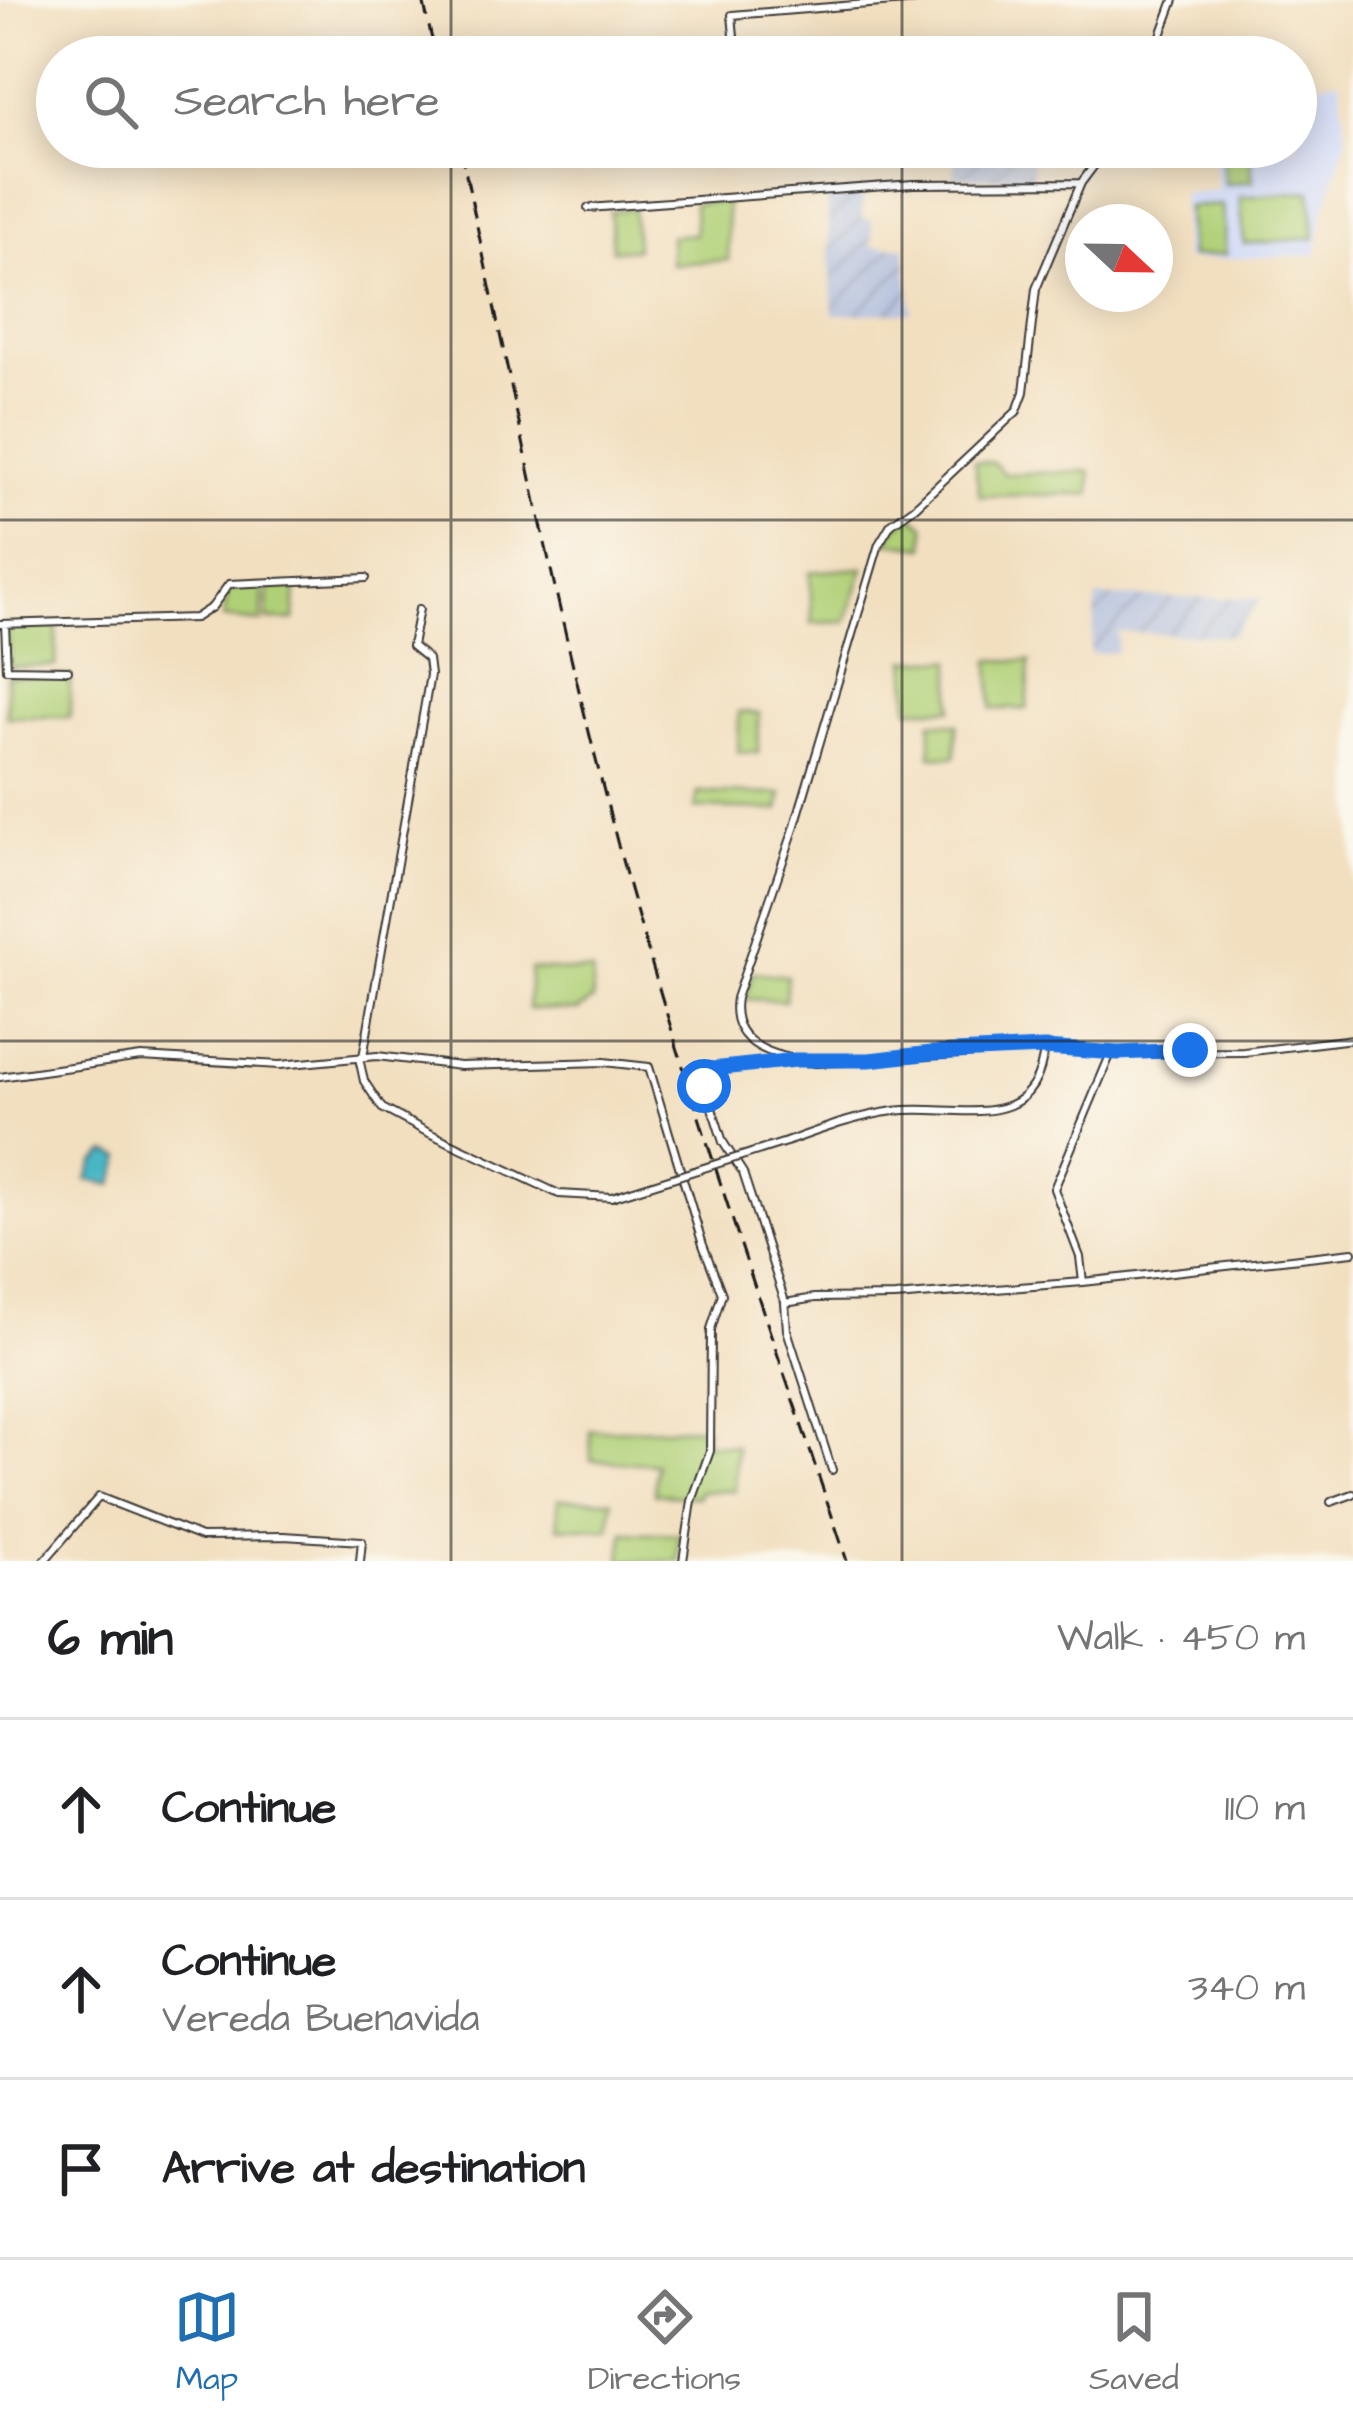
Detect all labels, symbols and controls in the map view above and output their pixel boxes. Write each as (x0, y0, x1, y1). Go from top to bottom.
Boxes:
search box (36, 36, 1317, 168)
icon: search (78, 69, 144, 135)
text: Search here (174, 71, 440, 133)
north arrow (1065, 204, 1173, 312)
route end (1163, 1023, 1217, 1077)
route start (677, 1059, 731, 1113)
text: 6 min (48, 1604, 173, 1675)
text: Walk · 450 m (1057, 1612, 1305, 1666)
icon: ahead (48, 1776, 114, 1842)
text: Continue (162, 1778, 336, 1840)
text: 110 m (1224, 1782, 1305, 1836)
text: Continue (162, 1931, 336, 1993)
icon: ahead (48, 1956, 114, 2022)
text: 340 m (1188, 1962, 1305, 2016)
text: Vereda Buenavida (162, 1993, 480, 2047)
icon: arrive (48, 2136, 114, 2202)
text: Arrive at destination (162, 2138, 585, 2200)
tab: Map (174, 2284, 240, 2402)
tab: Directions (588, 2284, 741, 2402)
tab: Saved (1089, 2284, 1179, 2402)

